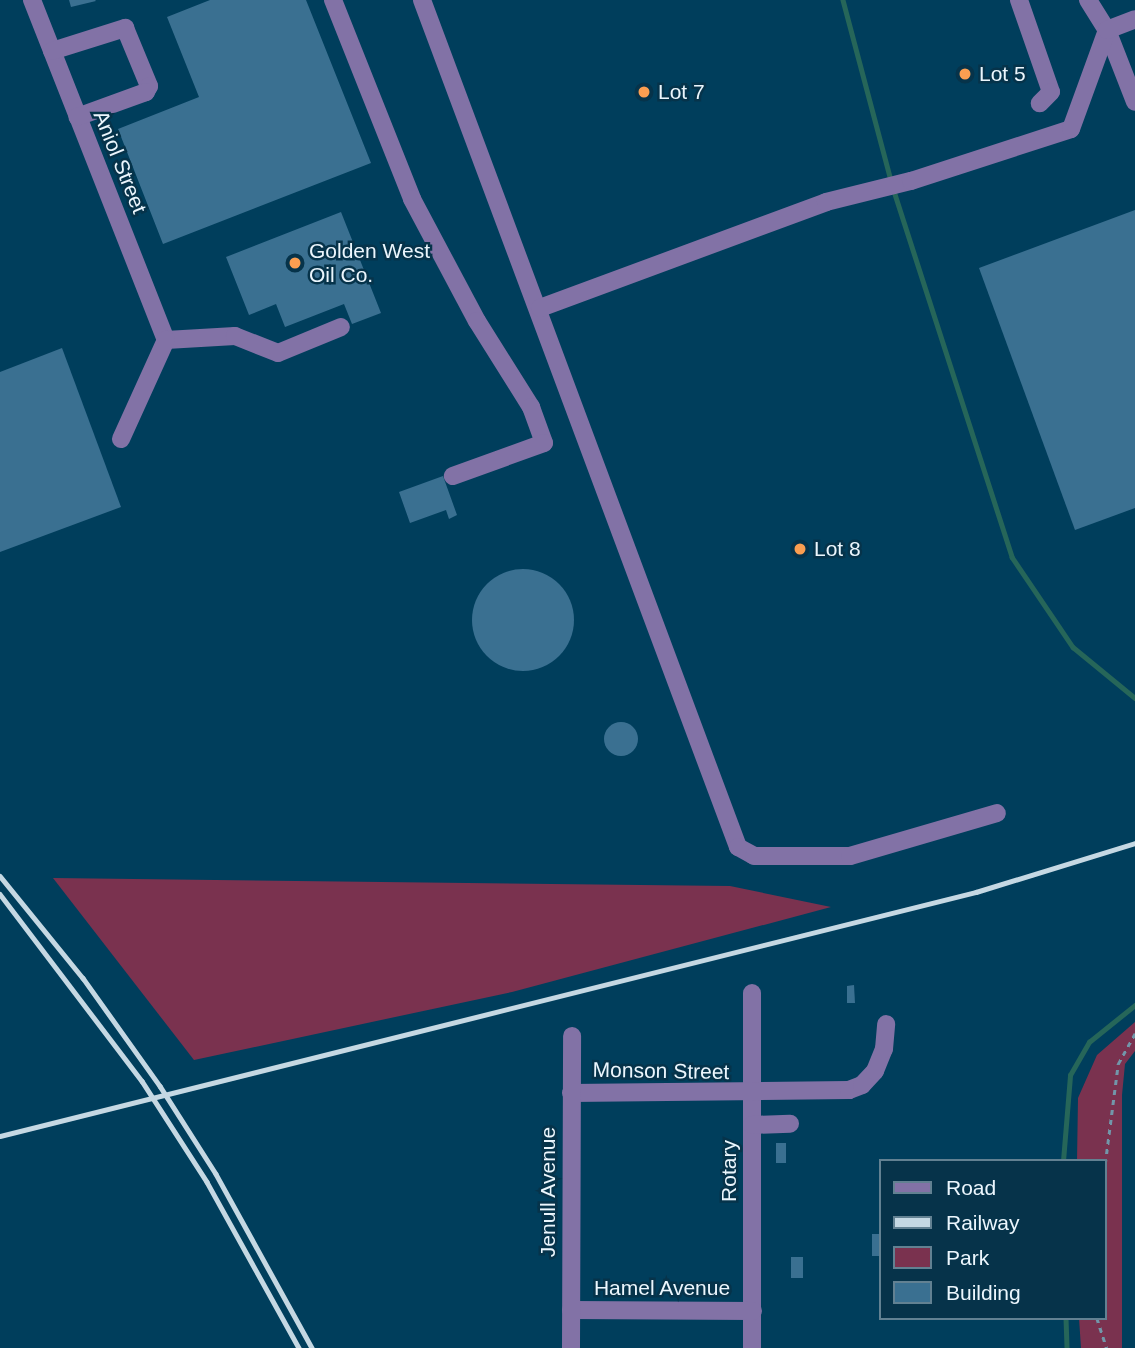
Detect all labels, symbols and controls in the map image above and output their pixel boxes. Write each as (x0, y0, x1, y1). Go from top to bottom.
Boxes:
place label: Lot 5 (979, 61, 1026, 87)
marker: Lot 5 (957, 66, 973, 82)
place label: Lot 7 (658, 79, 705, 105)
marker: Lot 7 (636, 84, 652, 100)
street label: Aniol Street (88, 107, 152, 217)
place label: Golden West Oil Co. (309, 238, 430, 288)
marker: Golden West Oil Co. (287, 255, 303, 271)
place label: Lot 8 (814, 536, 861, 562)
marker: Lot 8 (792, 541, 808, 557)
street label: Monson Street (593, 1057, 729, 1085)
street label: Jenull Avenue (535, 1126, 561, 1258)
street label: Rotary (716, 1140, 742, 1202)
legend (880, 1159, 1107, 1320)
text: Road (946, 1176, 996, 1199)
text: Railway (946, 1211, 1020, 1234)
text: Park (946, 1246, 989, 1269)
street label: Hamel Avenue (593, 1275, 731, 1301)
text: Building (946, 1281, 1021, 1304)

